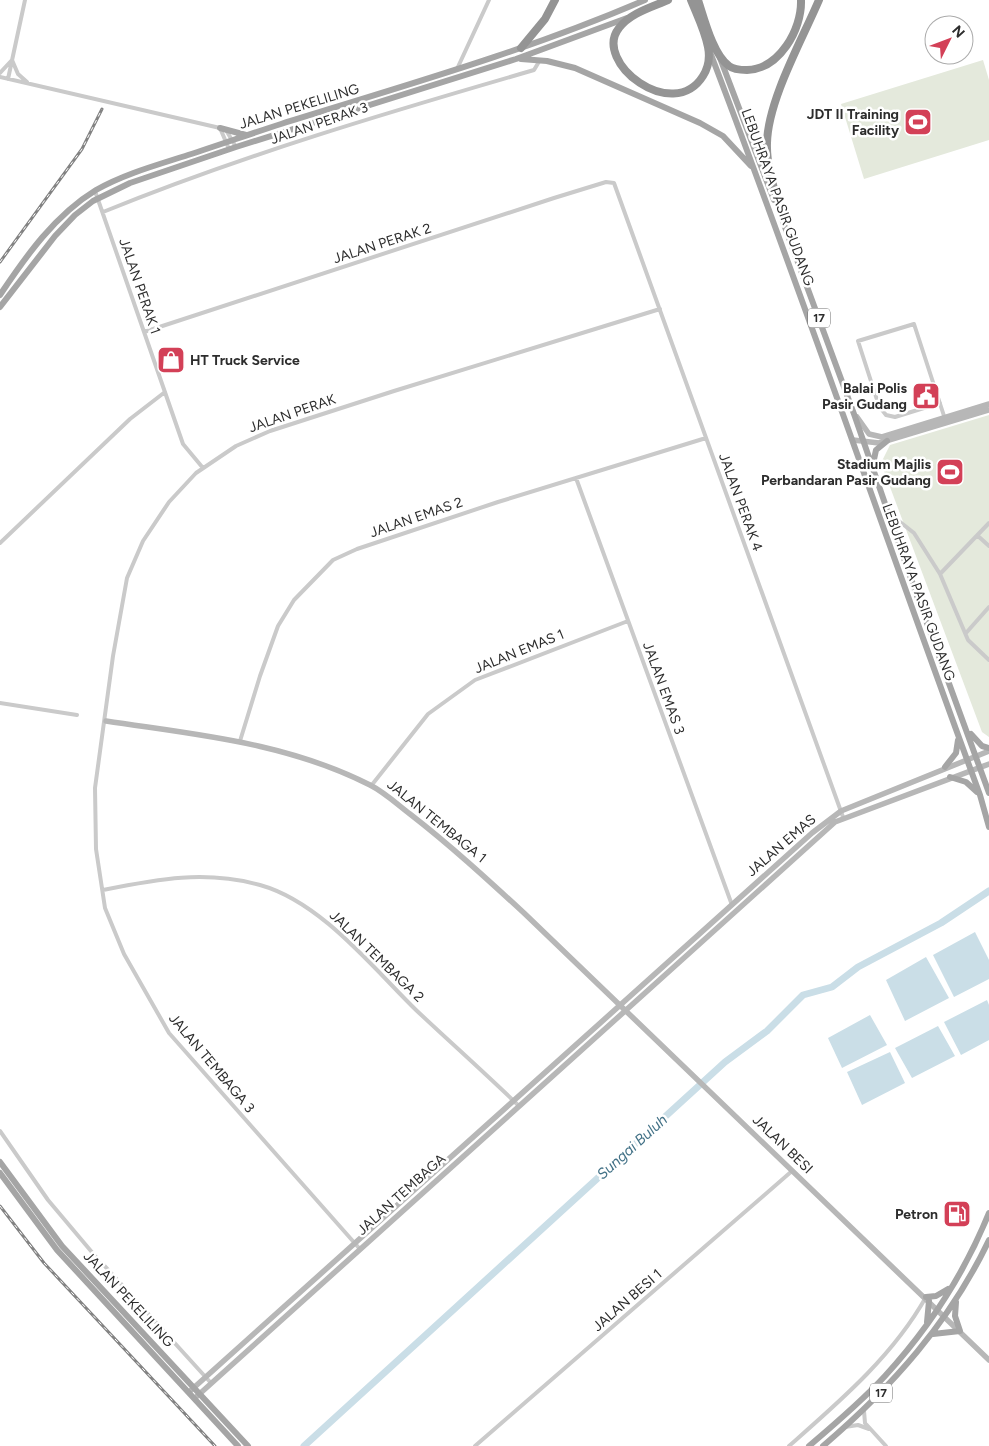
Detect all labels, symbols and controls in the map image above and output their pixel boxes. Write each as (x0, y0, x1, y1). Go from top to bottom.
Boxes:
north arrow (924, 15, 974, 65)
text: N (948, 22, 968, 41)
street label: JALAN PEKELILING (237, 80, 362, 133)
street label: JALAN PERAK 3 (268, 99, 370, 148)
street label: LEBUHRAYA PASIR GUDANG (737, 106, 818, 288)
place label: JDT II Training Facility (807, 106, 900, 139)
sports icon: JDT II Training Facility (903, 107, 933, 137)
street label: JALAN PERAK 2 (331, 220, 433, 267)
street label: JALAN PERAK 1 (115, 236, 164, 336)
road number: 17 (808, 308, 830, 328)
shop icon: HT Truck Service (156, 345, 186, 375)
place label: HT Truck Service (190, 352, 300, 369)
place label: Balai Polis Pasir Gudang (822, 380, 907, 413)
public building icon: Balai Polis Pasir Gudang (911, 381, 941, 411)
street label: JALAN PERAK (246, 390, 338, 436)
street label: JALAN PERAK 4 (715, 451, 766, 554)
place label: Stadium Majlis Perbandaran Pasir Gudang (761, 456, 931, 489)
sports icon: Stadium Majlis Perbandaran Pasir Gudang (935, 457, 965, 487)
street label: JALAN EMAS 2 (367, 494, 465, 541)
street label: LEBUHRAYA PASIR GUDANG (878, 501, 959, 683)
street label: JALAN EMAS 1 (472, 626, 566, 677)
street label: JALAN EMAS 3 (639, 640, 688, 737)
street label: JALAN TEMBAGA 1 (384, 776, 490, 867)
street label: JALAN EMAS (743, 811, 819, 880)
street label: JALAN TEMBAGA 2 (326, 907, 427, 1006)
street label: JALAN TEMBAGA 3 (165, 1010, 258, 1116)
water label: Sungai Buluh (593, 1111, 671, 1183)
street label: JALAN BESI (749, 1112, 816, 1177)
street label: JALAN TEMBAGA (354, 1150, 450, 1239)
fuel station icon: Petron (942, 1199, 972, 1229)
place label: Petron (895, 1206, 938, 1223)
street label: JALAN PEKELILING (80, 1248, 178, 1351)
street label: JALAN BESI 1 (589, 1266, 665, 1335)
road number: 17 (870, 1384, 892, 1402)

